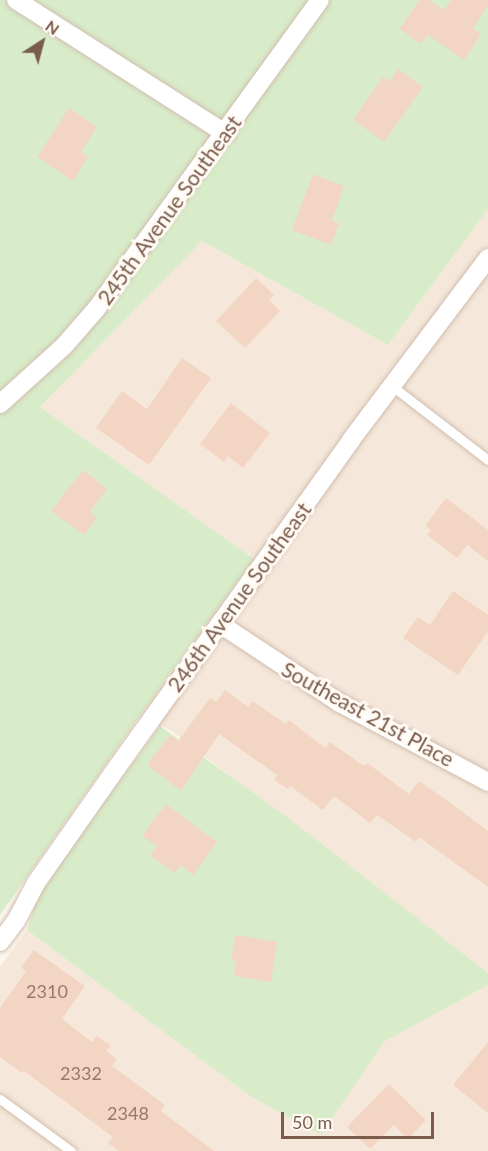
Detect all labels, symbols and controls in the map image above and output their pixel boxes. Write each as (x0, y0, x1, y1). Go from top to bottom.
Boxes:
north arrow (12, 12, 72, 72)
text: N (42, 16, 63, 38)
street label: 245th Avenue Southeast (92, 110, 246, 310)
street label: 246th Avenue Southeast (162, 497, 316, 697)
street label: Southeast 21st Place (278, 656, 458, 772)
house number: 2310 (26, 980, 68, 1002)
house number: 2332 (60, 1062, 102, 1084)
scale bar (284, 1100, 437, 1138)
house number: 2348 (107, 1102, 149, 1124)
text: 50 m (292, 1111, 332, 1133)

